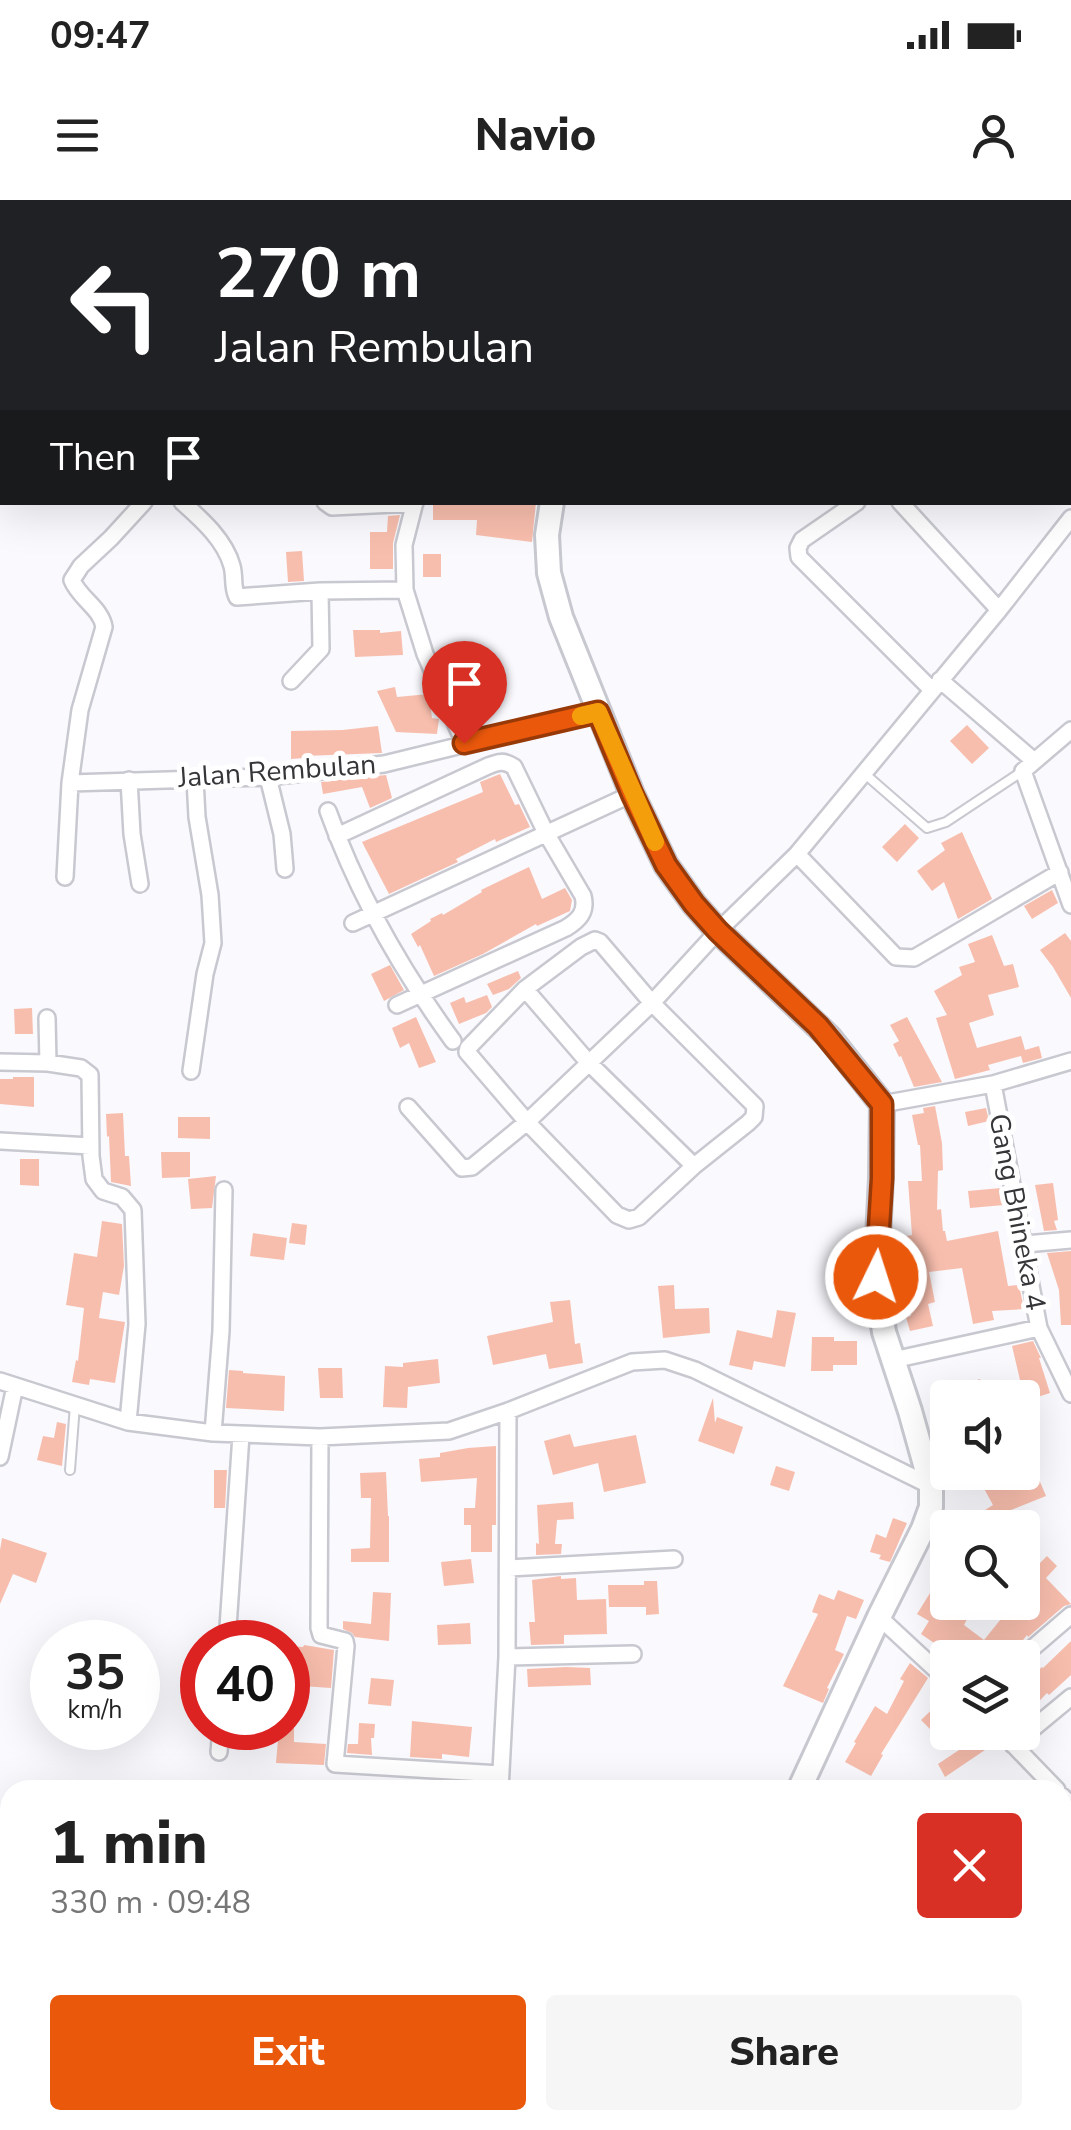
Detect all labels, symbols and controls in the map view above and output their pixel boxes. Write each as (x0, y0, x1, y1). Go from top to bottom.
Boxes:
text: 09:47 (50, 10, 151, 61)
text: Navio (475, 105, 596, 166)
icon: menu (50, 108, 105, 163)
icon: person (966, 108, 1021, 163)
text: 270 m (215, 226, 421, 322)
icon: left (50, 240, 180, 370)
text: Jalan Rembulan (215, 317, 534, 378)
icon: arrive (156, 430, 211, 485)
text: Then (50, 432, 136, 483)
pin (422, 641, 507, 744)
icon: arrive (437, 656, 492, 711)
street label: Jalan Rembulan (176, 745, 377, 797)
street label: Gang Bhineka 4 (979, 1110, 1055, 1314)
position arrow (824, 1225, 928, 1329)
map controls (930, 1380, 1040, 1750)
button: sound (930, 1380, 1040, 1490)
button: search (930, 1510, 1040, 1620)
speed limit sign: 40 (180, 1620, 310, 1750)
text: 35 (65, 1638, 125, 1707)
button: layers (930, 1640, 1040, 1750)
text: km/h (67, 1693, 123, 1727)
text: 1 min (50, 1802, 208, 1884)
button: close (917, 1813, 1022, 1918)
text: 330 m · 09:48 (50, 1881, 251, 1924)
button: Exit (50, 1995, 526, 2110)
button: Share (546, 1995, 1022, 2110)

